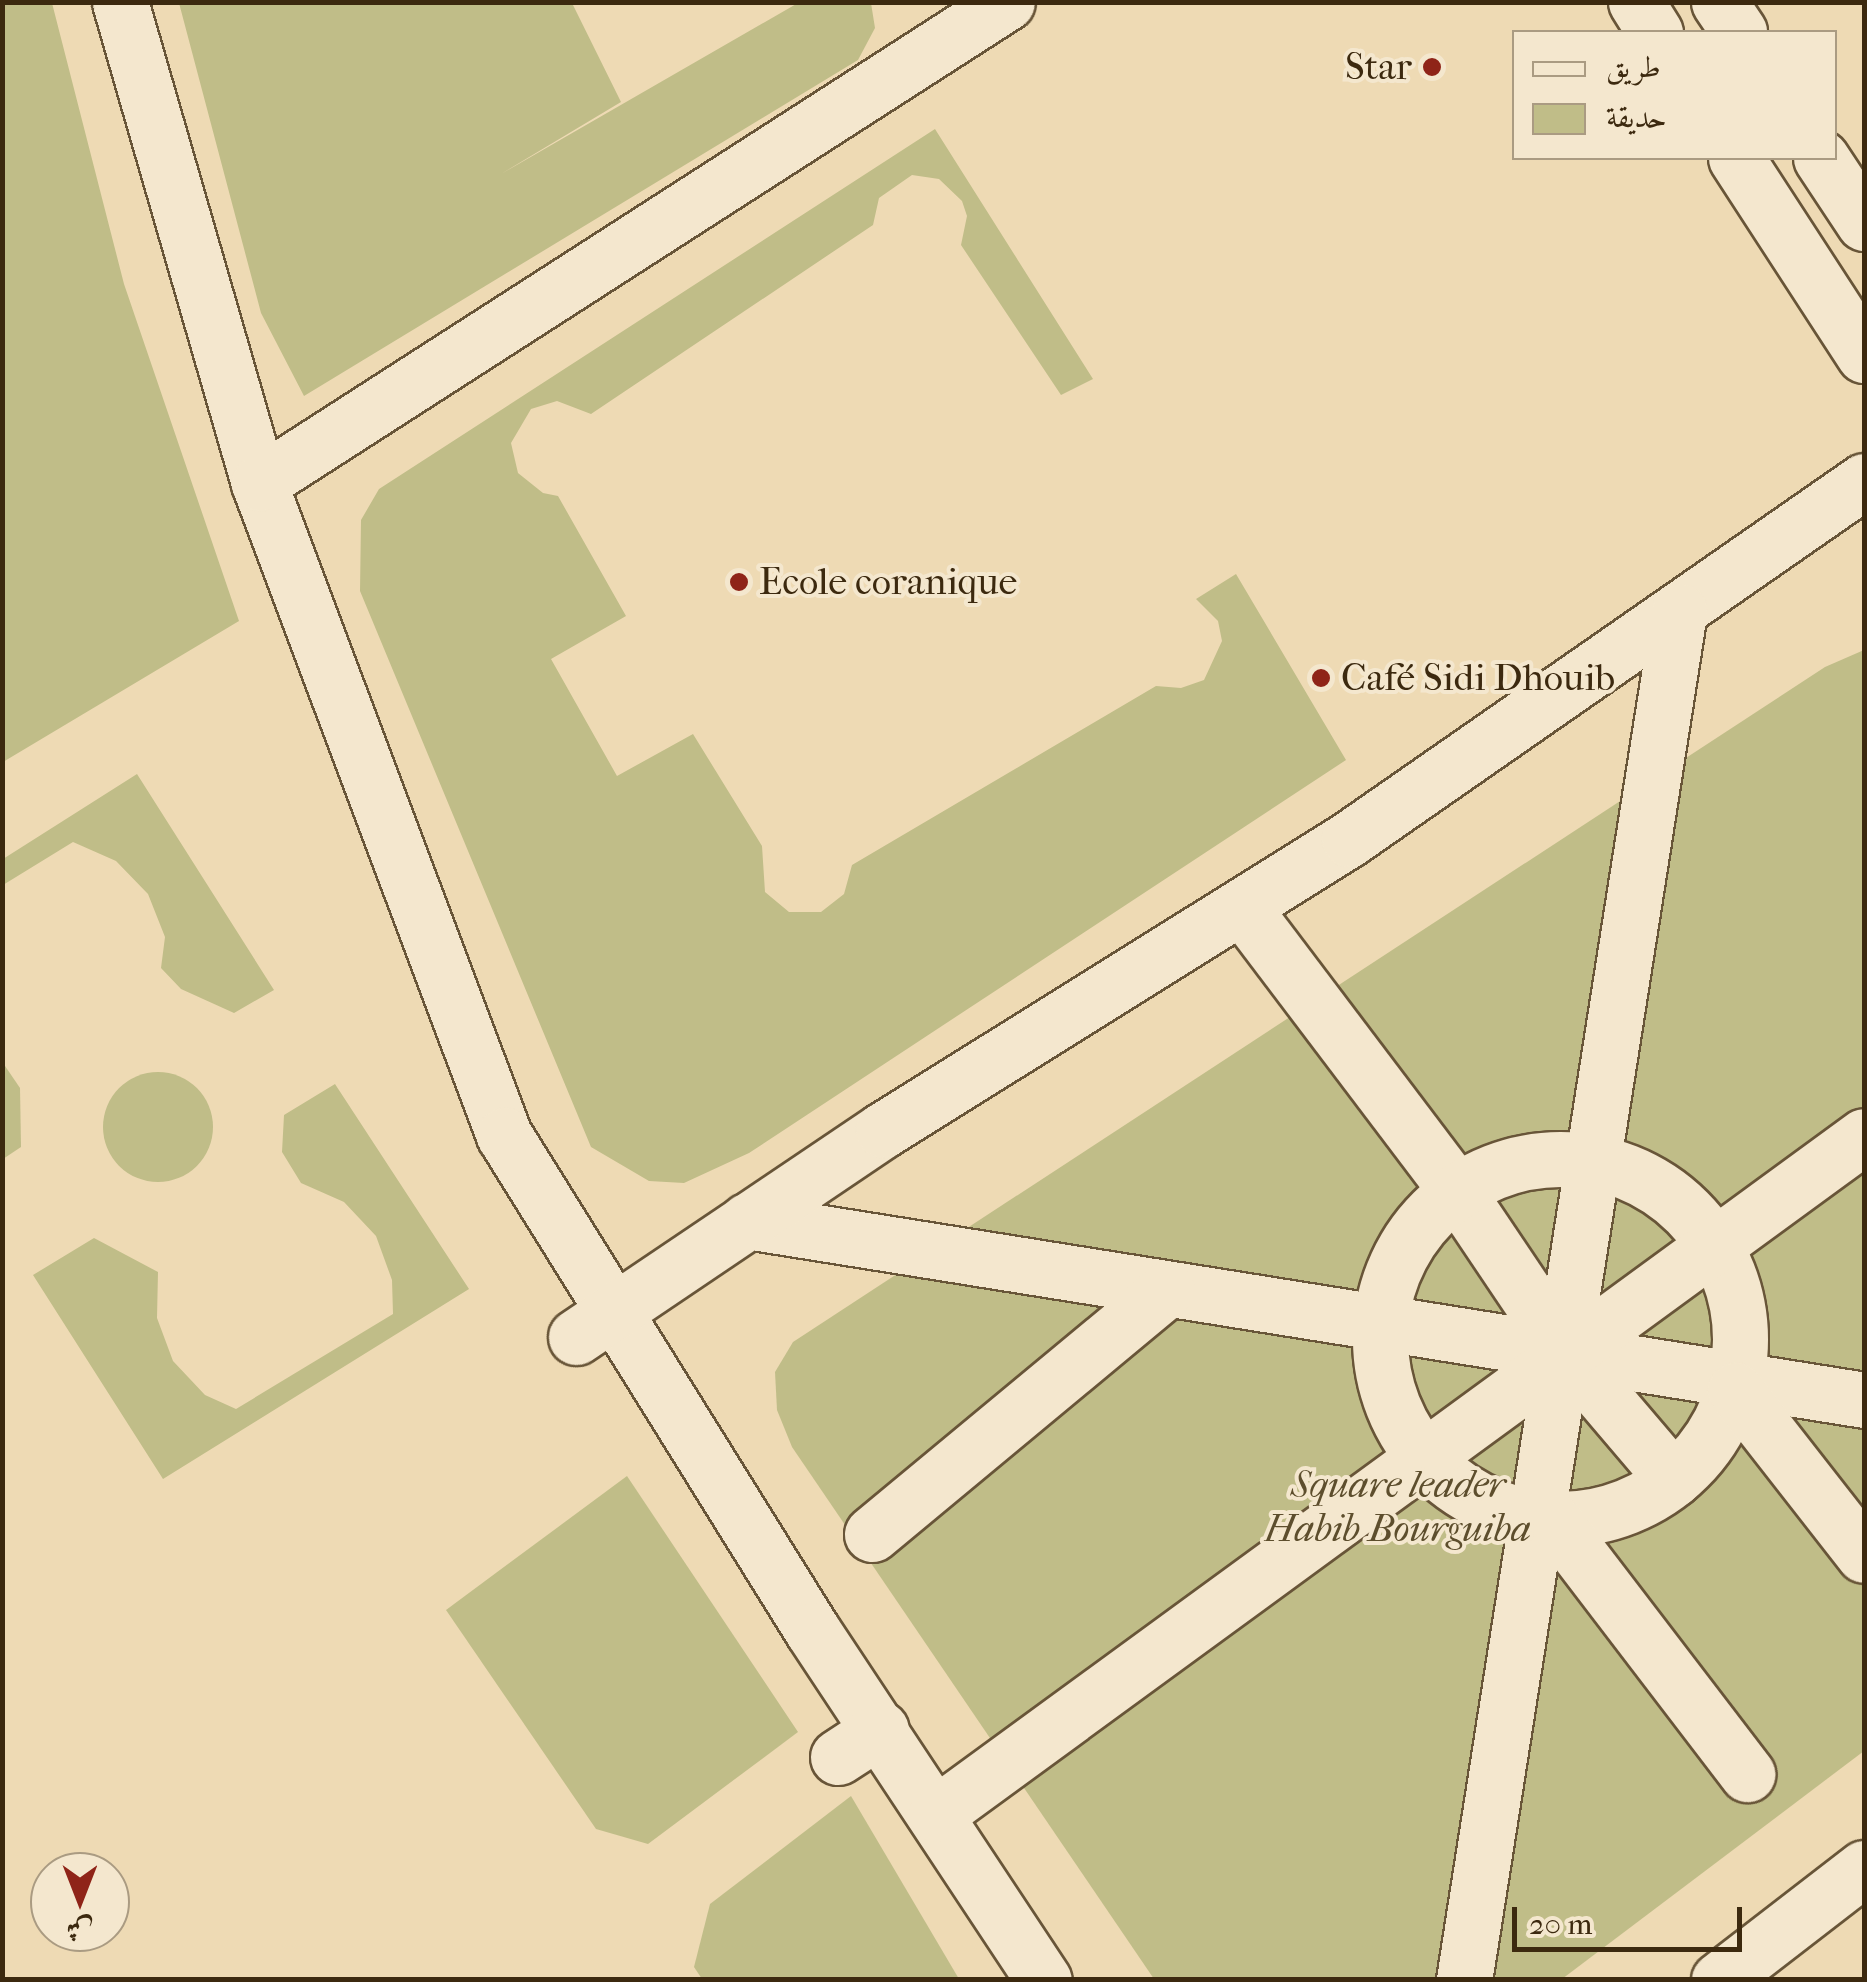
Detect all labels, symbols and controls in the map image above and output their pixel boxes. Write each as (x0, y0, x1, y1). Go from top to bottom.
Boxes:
legend (1512, 30, 1837, 160)
place label: Star (1345, 44, 1412, 90)
text: طريق (1606, 50, 1661, 85)
marker: Star (1421, 56, 1443, 78)
text: حديقة (1606, 100, 1667, 135)
place label: Ecole coranique (759, 559, 1017, 605)
marker: Ecole coranique (728, 571, 750, 593)
place label: Café Sidi Dhouib (1341, 655, 1615, 701)
marker: Café Sidi Dhouib (1310, 667, 1332, 689)
park label: Square leader Habib Bourguiba (1265, 1462, 1531, 1552)
north arrow (30, 1852, 130, 1952)
scale bar (1517, 1887, 1747, 1949)
text: 20 m (1529, 1907, 1592, 1942)
text: ش (66, 1914, 94, 1947)

